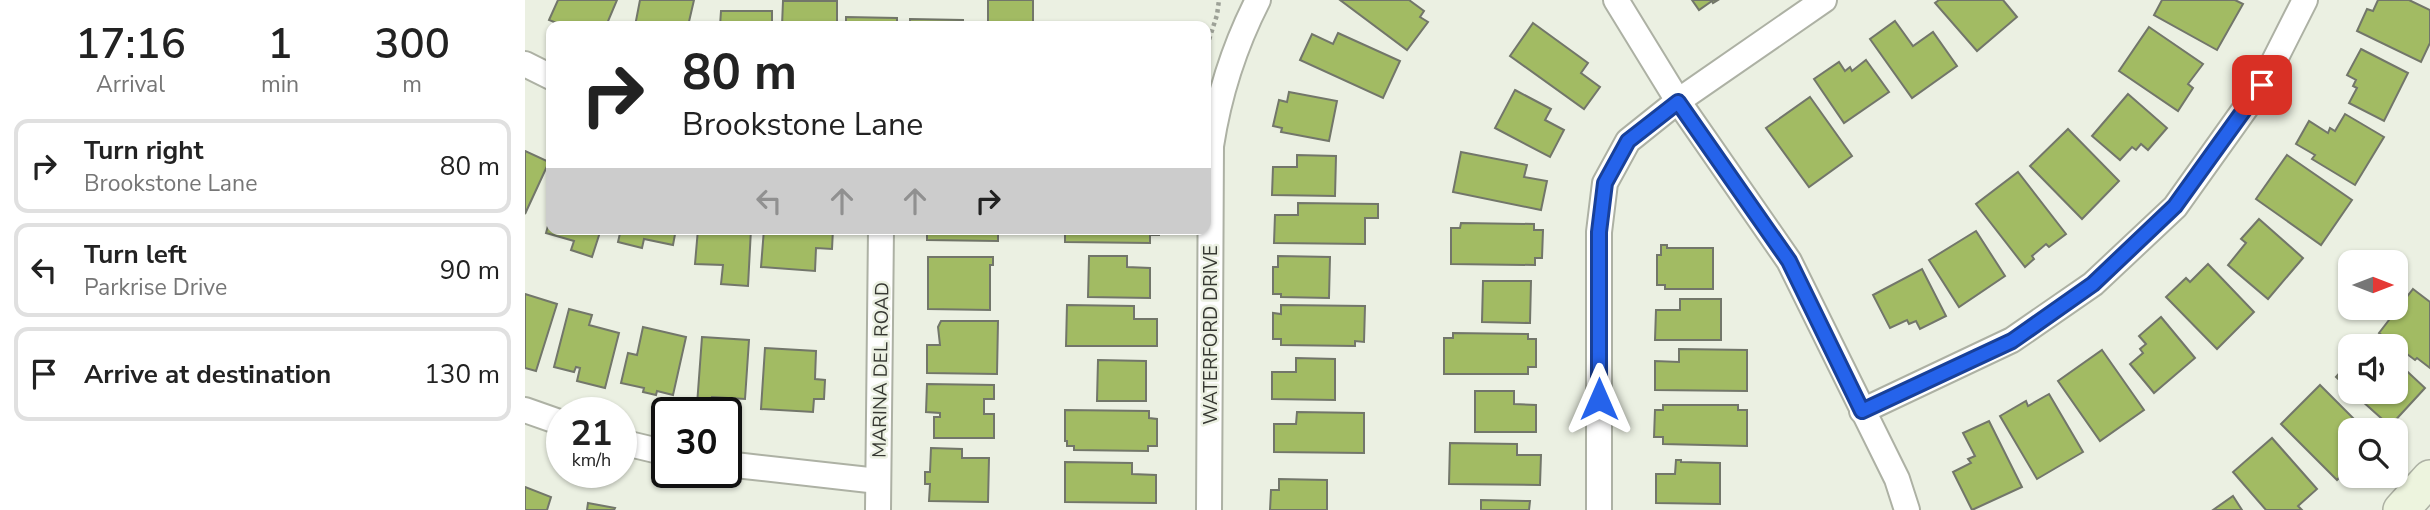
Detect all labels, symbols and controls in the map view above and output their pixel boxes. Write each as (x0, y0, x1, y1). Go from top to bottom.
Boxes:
text: 17:16 (75, 16, 186, 73)
text: 1 (267, 16, 293, 73)
text: 300 (374, 16, 450, 73)
text: 80 m (682, 39, 797, 106)
icon: right (567, 49, 658, 140)
pin (2232, 55, 2292, 115)
icon: arrive (2243, 66, 2281, 104)
text: Arrival (96, 69, 165, 100)
text: min (261, 69, 299, 100)
text: m (402, 69, 422, 100)
text: Brookstone Lane (682, 103, 923, 146)
text: Turn right (84, 133, 203, 168)
icon: right (25, 147, 63, 185)
text: 80 m (440, 149, 500, 184)
text: Brookstone Lane (84, 168, 257, 199)
icon: left (750, 182, 788, 220)
icon: ahead (823, 182, 861, 220)
icon: ahead (896, 182, 934, 220)
icon: right (969, 182, 1007, 220)
text: Turn left (84, 237, 187, 272)
street label: WATERFORD DRIVE (1198, 245, 1224, 425)
north arrow (2338, 250, 2408, 320)
map controls (2338, 250, 2408, 488)
icon: left (25, 251, 63, 289)
text: 90 m (440, 253, 500, 288)
text: Parkrise Drive (84, 272, 227, 303)
street label: MARINA DEL ROAD (866, 282, 896, 458)
button: sound (2338, 334, 2408, 404)
icon: arrive (25, 355, 63, 393)
text: Arrive at destination (84, 357, 331, 392)
text: 130 m (424, 357, 500, 392)
position arrow (1562, 362, 1636, 436)
speed limit sign: 30 (651, 397, 742, 488)
text: 21 (570, 410, 613, 457)
button: search (2338, 418, 2408, 488)
text: km/h (572, 448, 611, 472)

